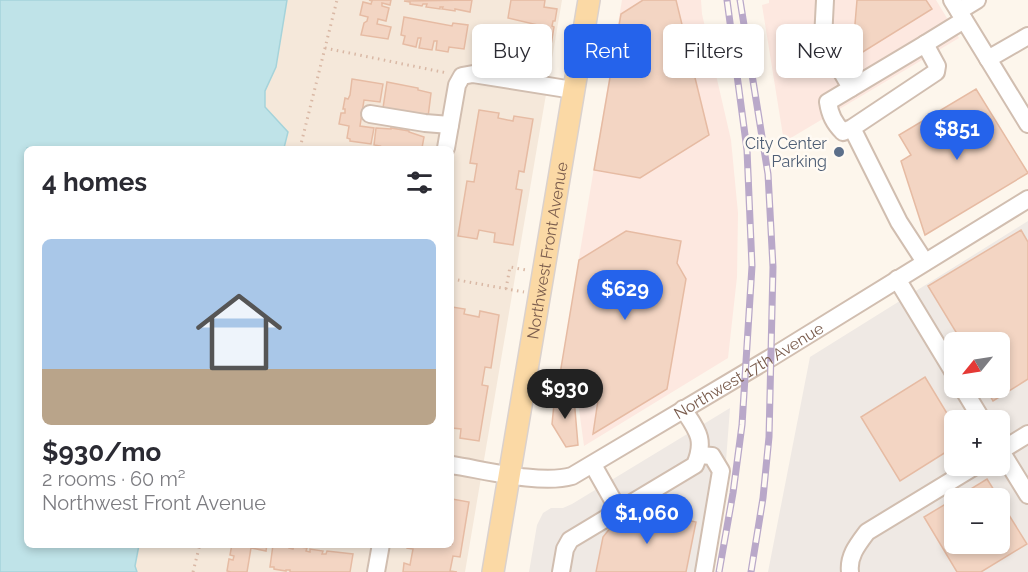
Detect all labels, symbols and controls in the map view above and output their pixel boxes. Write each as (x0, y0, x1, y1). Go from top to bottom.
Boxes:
chip: Buy (472, 24, 552, 78)
chip: Rent (564, 24, 651, 78)
chip: Filters (663, 24, 764, 78)
chip: New (776, 24, 863, 78)
pin: $851 (921, 110, 993, 161)
text: $851 (934, 117, 980, 141)
place label: City Center Parking (745, 134, 827, 171)
marker: City Center Parking (832, 145, 846, 159)
street label: Northwest Front Avenue (523, 160, 571, 341)
icon: filters (403, 166, 436, 199)
text: 4 homes (42, 167, 147, 197)
pin: $629 (589, 270, 661, 321)
text: $629 (601, 277, 649, 301)
icon: home (185, 278, 293, 386)
street label: Northwest 17th Avenue (670, 318, 827, 423)
north arrow (944, 332, 1010, 398)
map controls (944, 332, 1010, 554)
pin: $930 (529, 369, 601, 420)
text: $930 (541, 376, 589, 400)
button: + (944, 410, 1010, 476)
text: $930/mo (42, 437, 161, 467)
text: 2 rooms · 60 m² (42, 467, 186, 491)
button: − (944, 488, 1010, 554)
text: Northwest Front Avenue (42, 491, 266, 515)
pin: $1,060 (598, 494, 696, 545)
text: $1,060 (615, 501, 679, 525)

